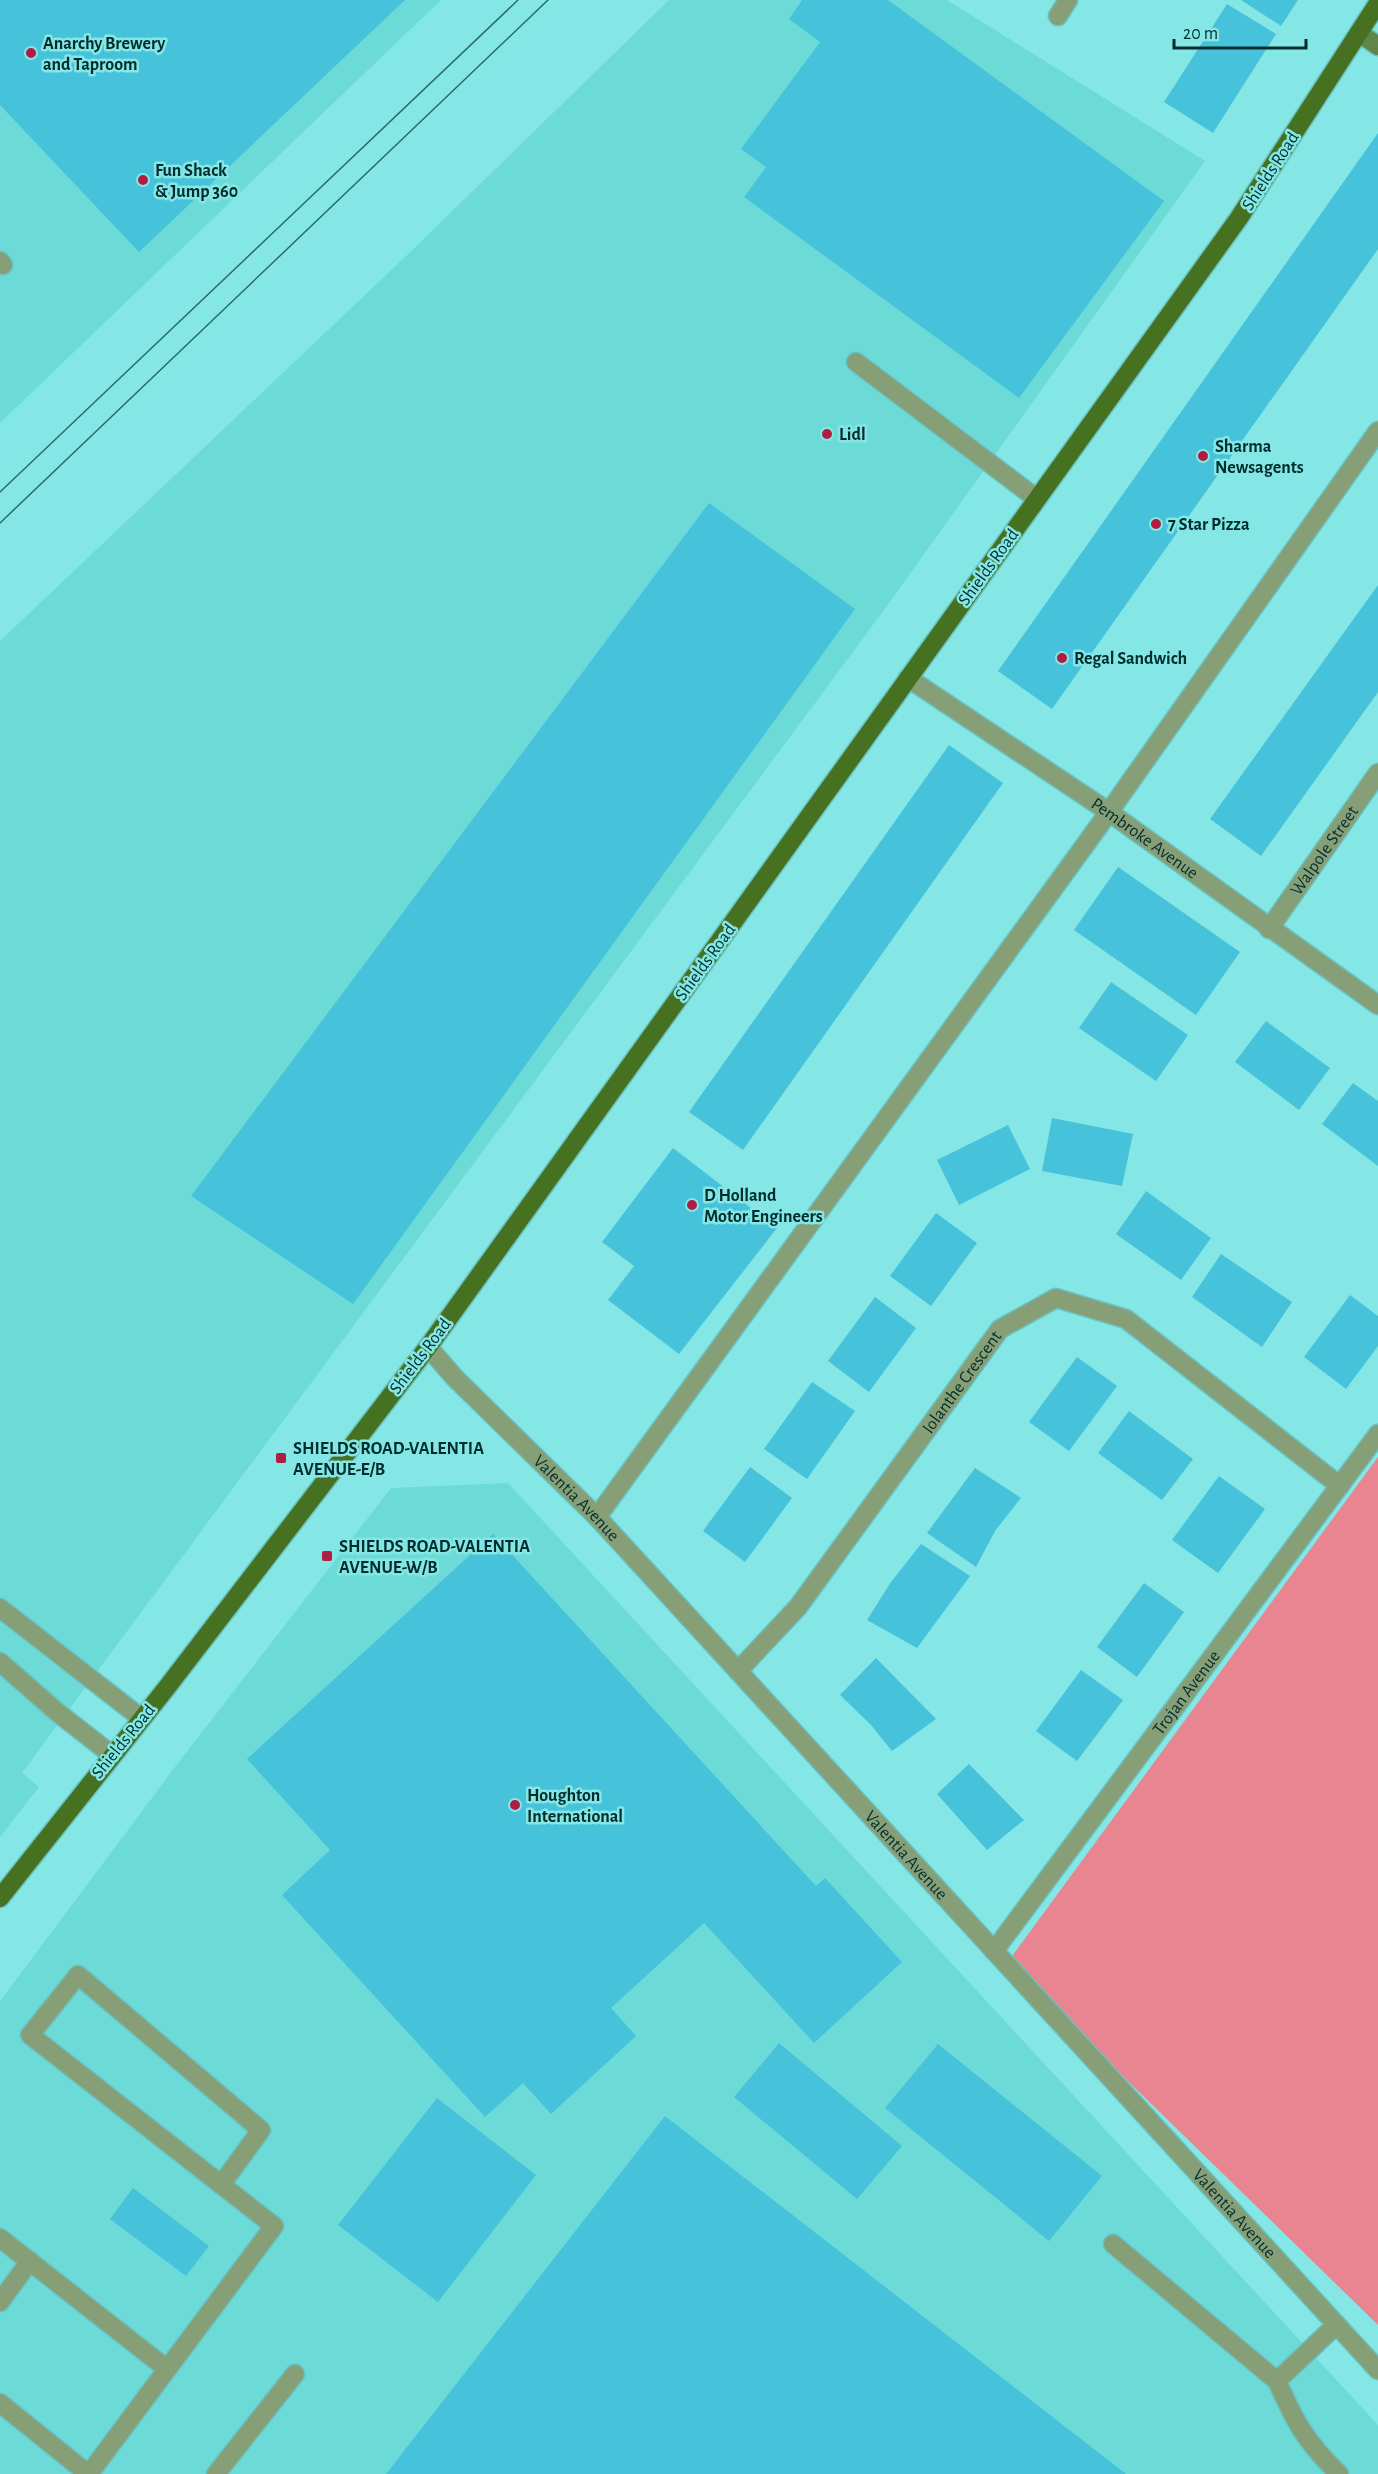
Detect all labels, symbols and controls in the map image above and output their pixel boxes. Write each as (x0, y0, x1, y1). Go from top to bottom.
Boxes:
scale bar (1174, 12, 1306, 50)
text: 20 m (1183, 25, 1218, 43)
place label: Anarchy Brewery and Taproom (43, 35, 166, 74)
marker: Anarchy Brewery and Taproom (24, 46, 38, 60)
street label: Shields Road (1239, 129, 1303, 214)
place label: Fun Shack & Jump 360 (155, 162, 238, 201)
marker: Fun Shack & Jump 360 (136, 173, 150, 187)
place label: Lidl (839, 426, 866, 444)
marker: Lidl (820, 427, 834, 441)
place label: Sharma Newsagents (1215, 438, 1304, 477)
marker: Sharma Newsagents (1196, 449, 1210, 463)
place label: 7 Star Pizza (1168, 516, 1250, 534)
marker: 7 Star Pizza (1149, 517, 1163, 531)
street label: Shields Road (955, 526, 1022, 609)
place label: Regal Sandwich (1074, 650, 1187, 668)
marker: Regal Sandwich (1055, 651, 1069, 665)
street label: Pembroke Avenue (1088, 795, 1201, 883)
street label: Walpole Street (1288, 803, 1362, 899)
street label: Shields Road (672, 921, 739, 1004)
place label: D Holland Motor Engineers (704, 1187, 823, 1226)
marker: D Holland Motor Engineers (685, 1198, 699, 1212)
street label: Shields Road (387, 1315, 455, 1398)
street label: Iolanthe Crescent (919, 1328, 1006, 1437)
place label: SHIELDS ROAD-VALENTIA AVENUE-E/B (293, 1440, 484, 1479)
marker: SHIELDS ROAD-VALENTIA AVENUE-E/B (274, 1451, 288, 1465)
street label: Valentia Avenue (530, 1452, 622, 1545)
place label: SHIELDS ROAD-VALENTIA AVENUE-W/B (339, 1538, 530, 1577)
marker: SHIELDS ROAD-VALENTIA AVENUE-W/B (320, 1549, 334, 1563)
street label: Trojan Avenue (1150, 1648, 1224, 1739)
street label: Shields Road (89, 1701, 159, 1782)
place label: Houghton International (527, 1787, 623, 1826)
marker: Houghton International (508, 1798, 522, 1812)
street label: Valentia Avenue (861, 1808, 951, 1904)
street label: Valentia Avenue (1189, 2166, 1279, 2262)

